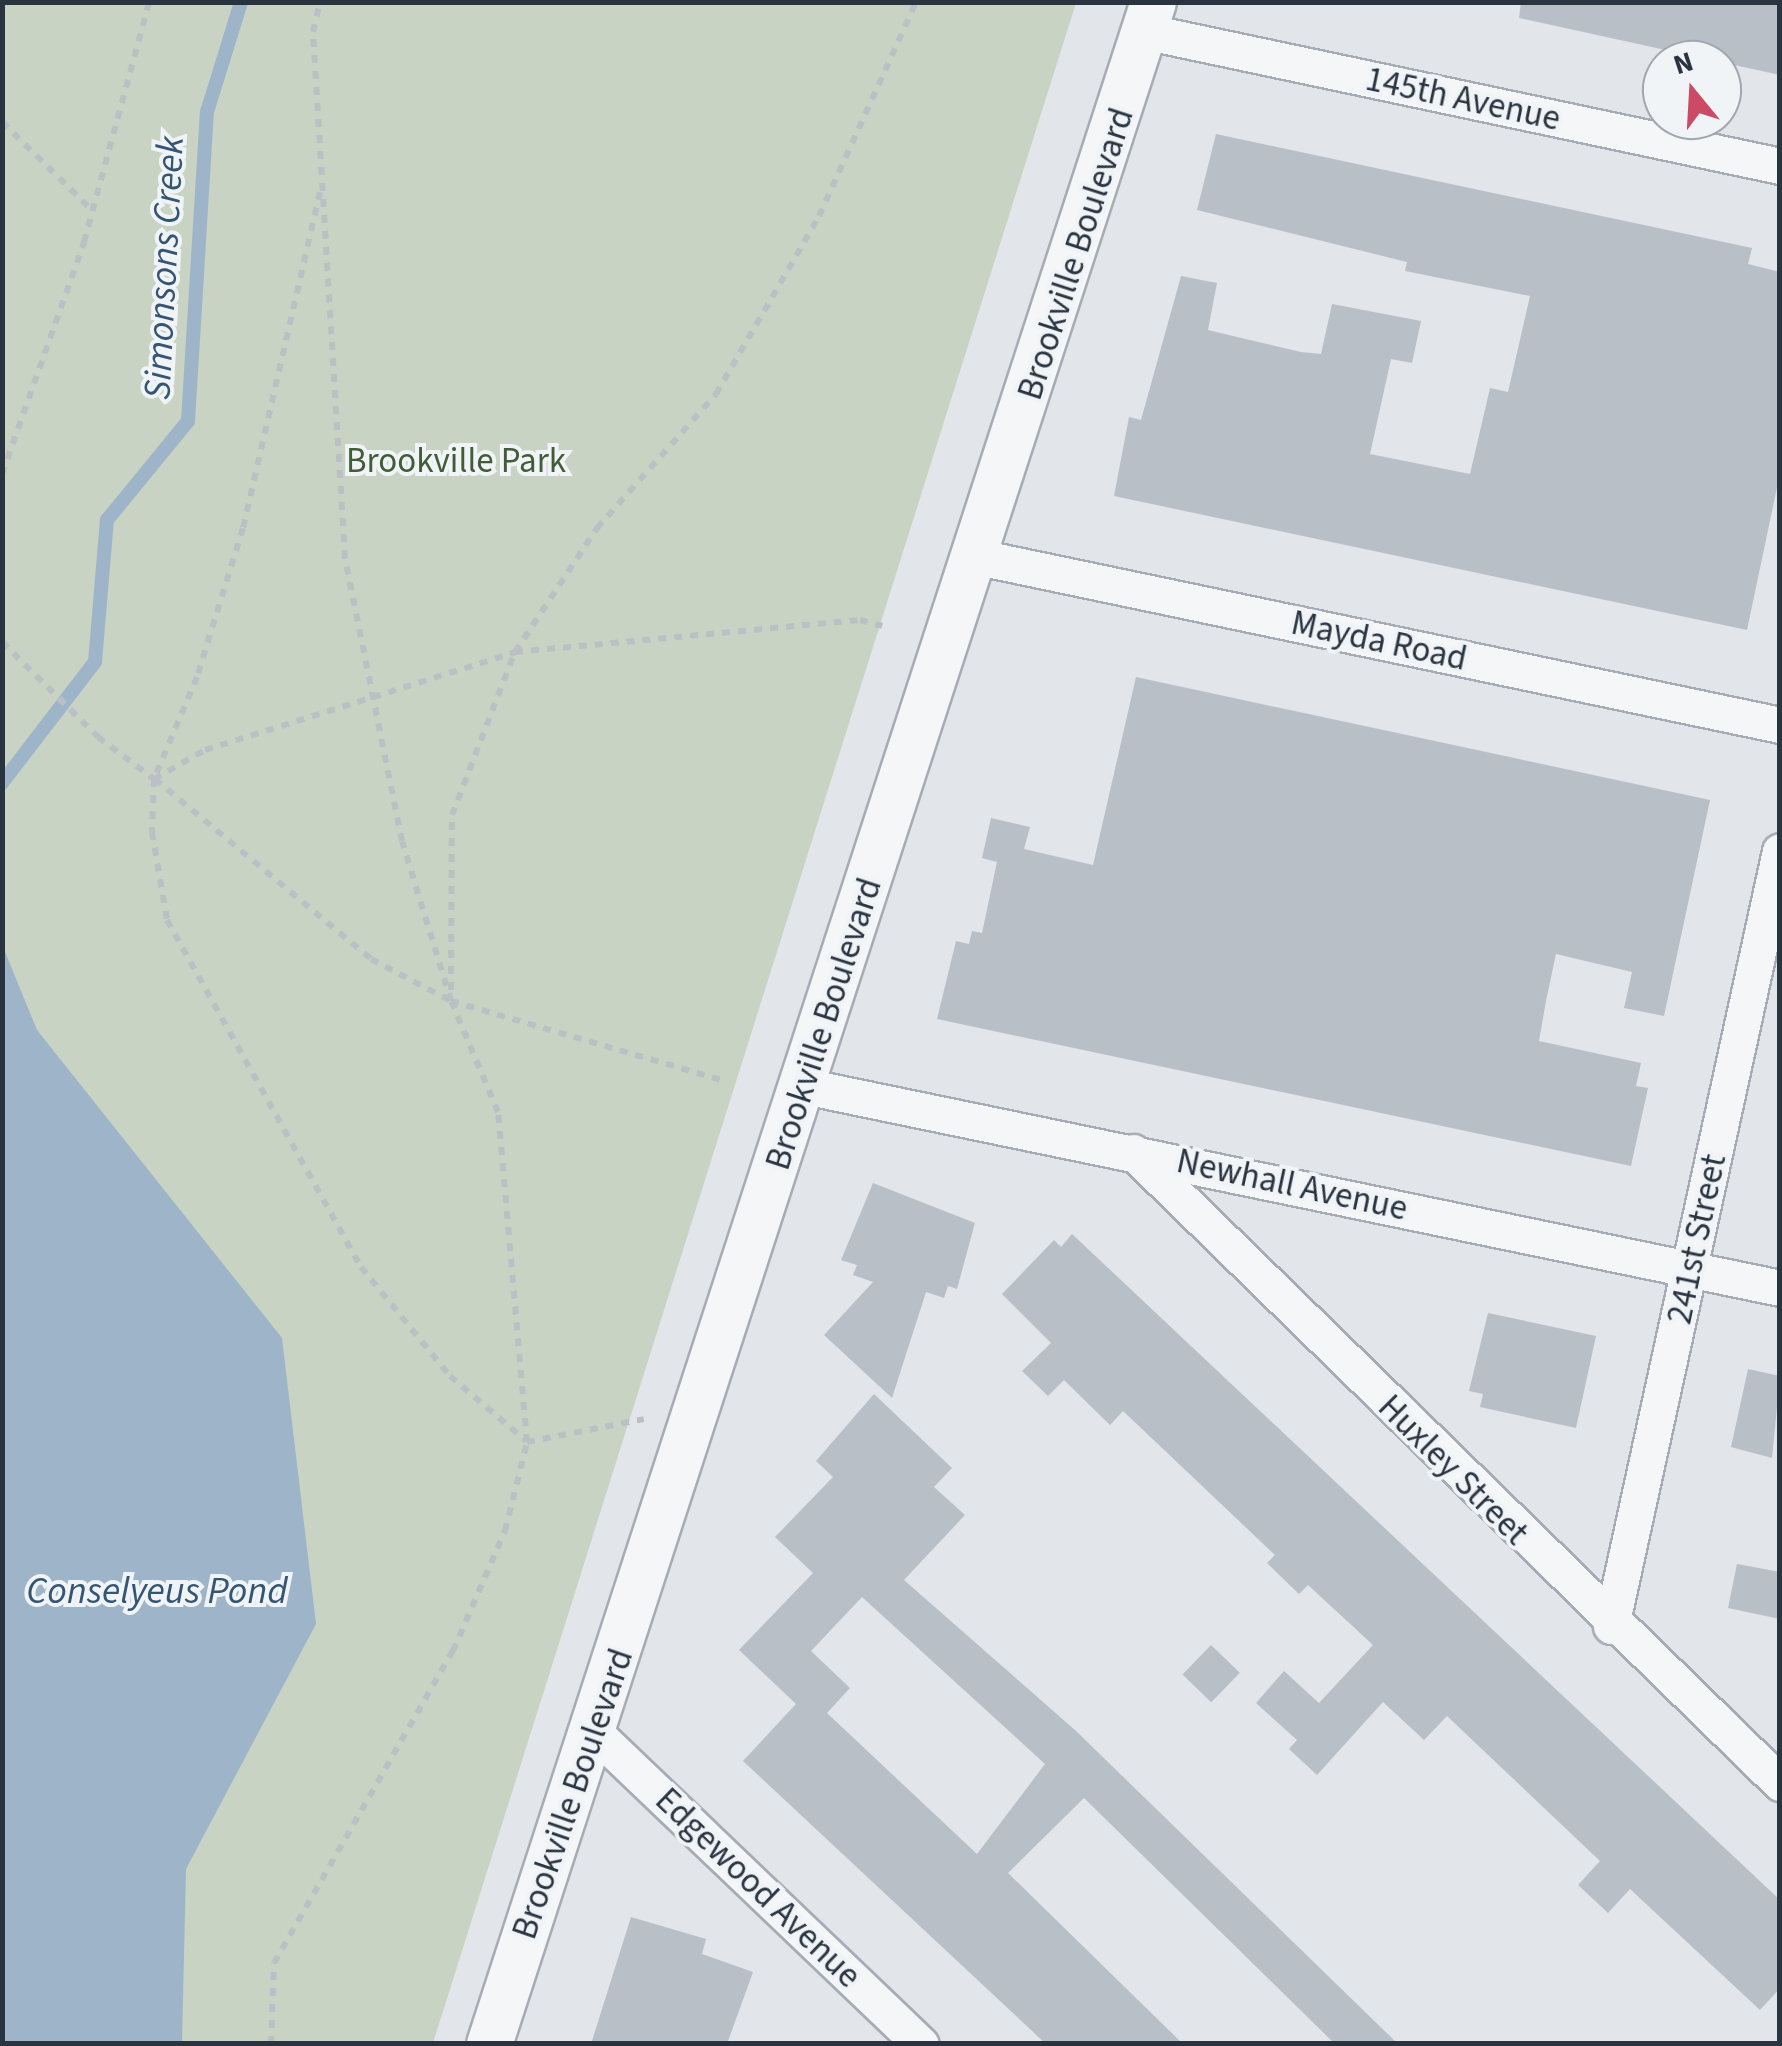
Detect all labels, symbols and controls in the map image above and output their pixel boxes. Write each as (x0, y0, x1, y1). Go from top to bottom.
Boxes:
north arrow (1642, 40, 1742, 140)
text: N (1668, 41, 1698, 85)
street label: 145th Avenue (1362, 58, 1564, 140)
street label: Brookville Boulevard (1009, 103, 1143, 405)
water label: Simonsons Creek (135, 135, 195, 401)
park label: Brookville Park (346, 440, 566, 482)
street label: Mayda Road (1287, 602, 1471, 680)
street label: Brookville Boulevard (757, 873, 891, 1175)
street label: Newhall Avenue (1173, 1140, 1411, 1230)
street label: 241st Street (1659, 1150, 1735, 1328)
street label: Huxley Street (1369, 1386, 1537, 1554)
water label: Conselyeus Pond (26, 1569, 288, 1615)
street label: Brookville Boulevard (504, 1643, 642, 1945)
street label: Edgewood Avenue (646, 1779, 870, 1997)

